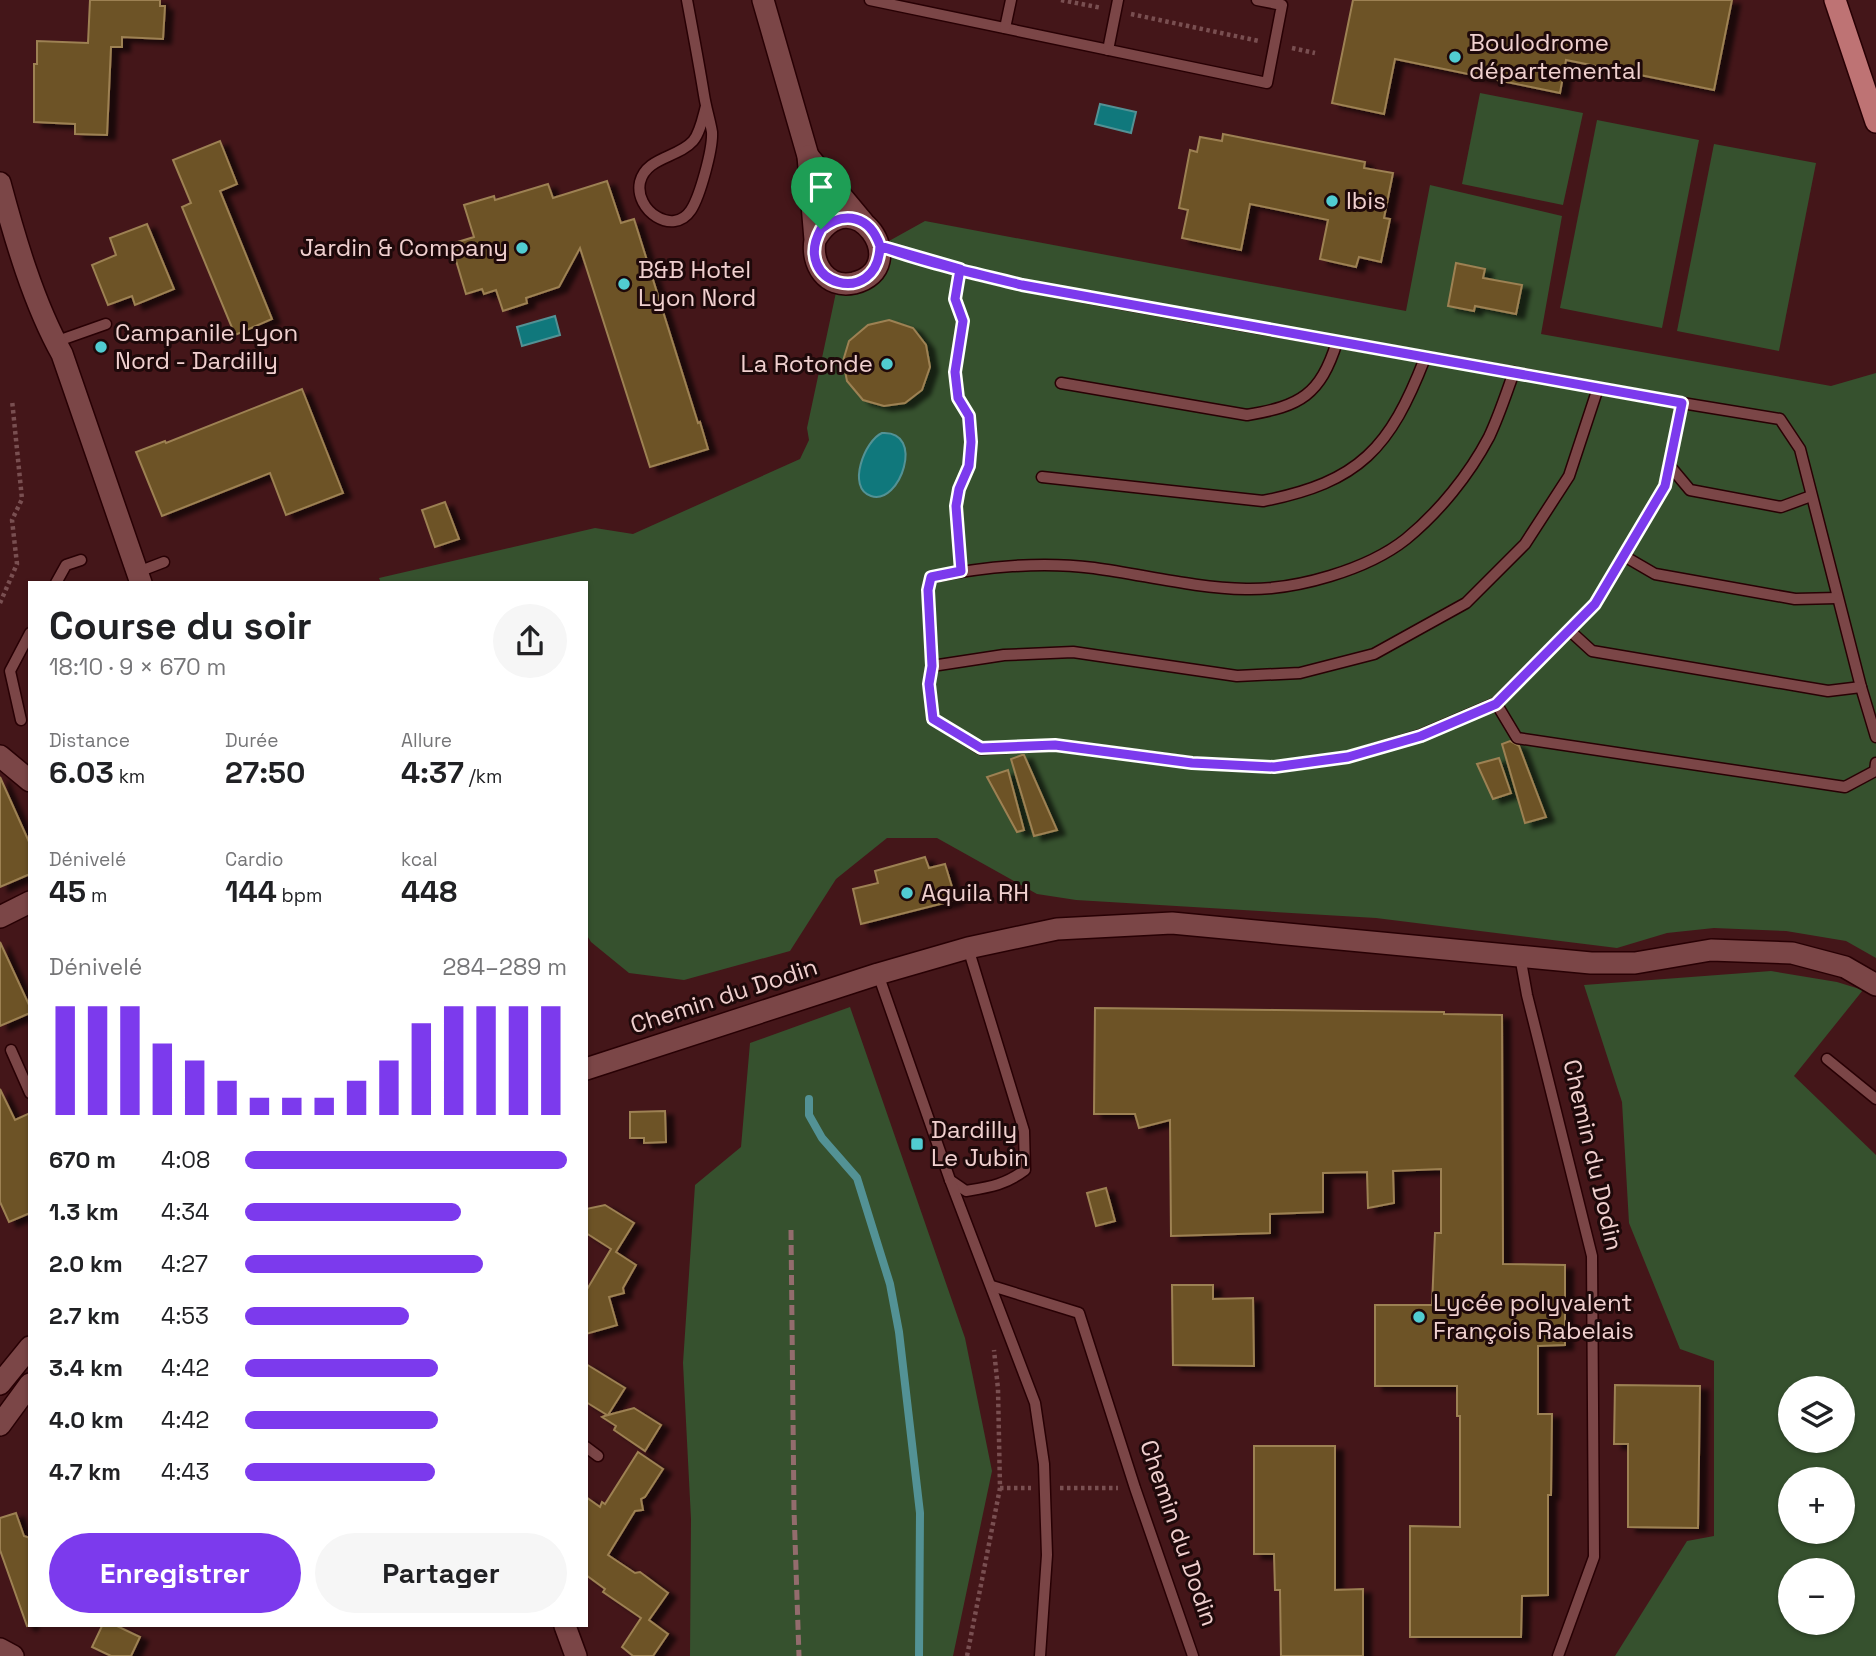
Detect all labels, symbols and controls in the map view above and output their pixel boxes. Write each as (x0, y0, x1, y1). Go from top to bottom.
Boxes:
place label: Boulodrome départemental (1469, 27, 1642, 86)
marker: Boulodrome départemental (1447, 49, 1463, 65)
pin (791, 157, 851, 229)
icon: arrive (802, 168, 840, 206)
place label: Ibis (1346, 185, 1386, 216)
marker: Ibis (1324, 193, 1340, 209)
place label: Jardin & Company (300, 232, 508, 263)
marker: Jardin & Company (514, 240, 530, 256)
place label: B&B Hotel Lyon Nord (638, 254, 756, 313)
marker: B&B Hotel Lyon Nord (616, 276, 632, 292)
place label: Campanile Lyon Nord - Dardilly (115, 317, 298, 376)
marker: Campanile Lyon Nord - Dardilly (93, 339, 109, 355)
place label: La Rotonde (741, 348, 873, 379)
marker: La Rotonde (879, 356, 895, 372)
text: Course du soir (49, 602, 312, 650)
button: share (493, 604, 567, 678)
text: 18:10 · 9 × 670 m (49, 652, 226, 682)
text: Distance (49, 728, 130, 753)
text: Durée (225, 728, 279, 753)
text: Allure (401, 728, 452, 753)
text: 6.03 (49, 753, 114, 792)
text: 27:50 (225, 753, 306, 792)
text: 4:37 (401, 753, 464, 792)
text: km (114, 764, 145, 789)
text: /km (464, 764, 502, 789)
text: Dénivelé (49, 847, 126, 872)
text: Cardio (225, 847, 284, 872)
text: kcal (401, 847, 438, 872)
text: 45 (49, 872, 86, 911)
text: 144 (225, 872, 277, 911)
text: 448 (401, 872, 457, 911)
place label: Aquila RH (921, 877, 1029, 908)
text: m (86, 883, 107, 908)
text: bpm (277, 883, 322, 908)
marker: Aquila RH (899, 885, 915, 901)
street label: Chemin du Dodin (626, 951, 821, 1040)
text: Dénivelé (49, 952, 142, 982)
text: 284–289 m (443, 952, 567, 982)
street label: Chemin du Dodin (1556, 1056, 1631, 1253)
place label: Dardilly Le Jubin (931, 1114, 1029, 1173)
marker: Dardilly Le Jubin (909, 1136, 925, 1152)
text: 670 m (49, 1145, 116, 1175)
text: 4:08 (161, 1145, 210, 1175)
text: 1.3 km (49, 1197, 119, 1227)
text: 4:34 (161, 1197, 209, 1227)
text: 2.0 km (49, 1249, 123, 1279)
text: 4:27 (161, 1249, 208, 1279)
place label: Lycée polyvalent François Rabelais (1433, 1287, 1634, 1346)
text: 2.7 km (49, 1301, 120, 1331)
text: 4:53 (161, 1301, 209, 1331)
marker: Lycée polyvalent François Rabelais (1411, 1309, 1427, 1325)
text: 3.4 km (49, 1353, 123, 1383)
text: 4:42 (161, 1353, 209, 1383)
map controls (1778, 1376, 1855, 1635)
button: layers (1778, 1376, 1855, 1453)
text: 4.0 km (49, 1405, 124, 1435)
text: 4:42 (161, 1405, 209, 1435)
street label: Chemin du Dodin (1133, 1436, 1226, 1630)
text: 4.7 km (49, 1457, 121, 1487)
text: 4:43 (161, 1457, 209, 1487)
button: + (1778, 1467, 1855, 1544)
button: Enregistrer (49, 1533, 301, 1613)
button: Partager (315, 1533, 567, 1613)
button: − (1778, 1558, 1855, 1635)

